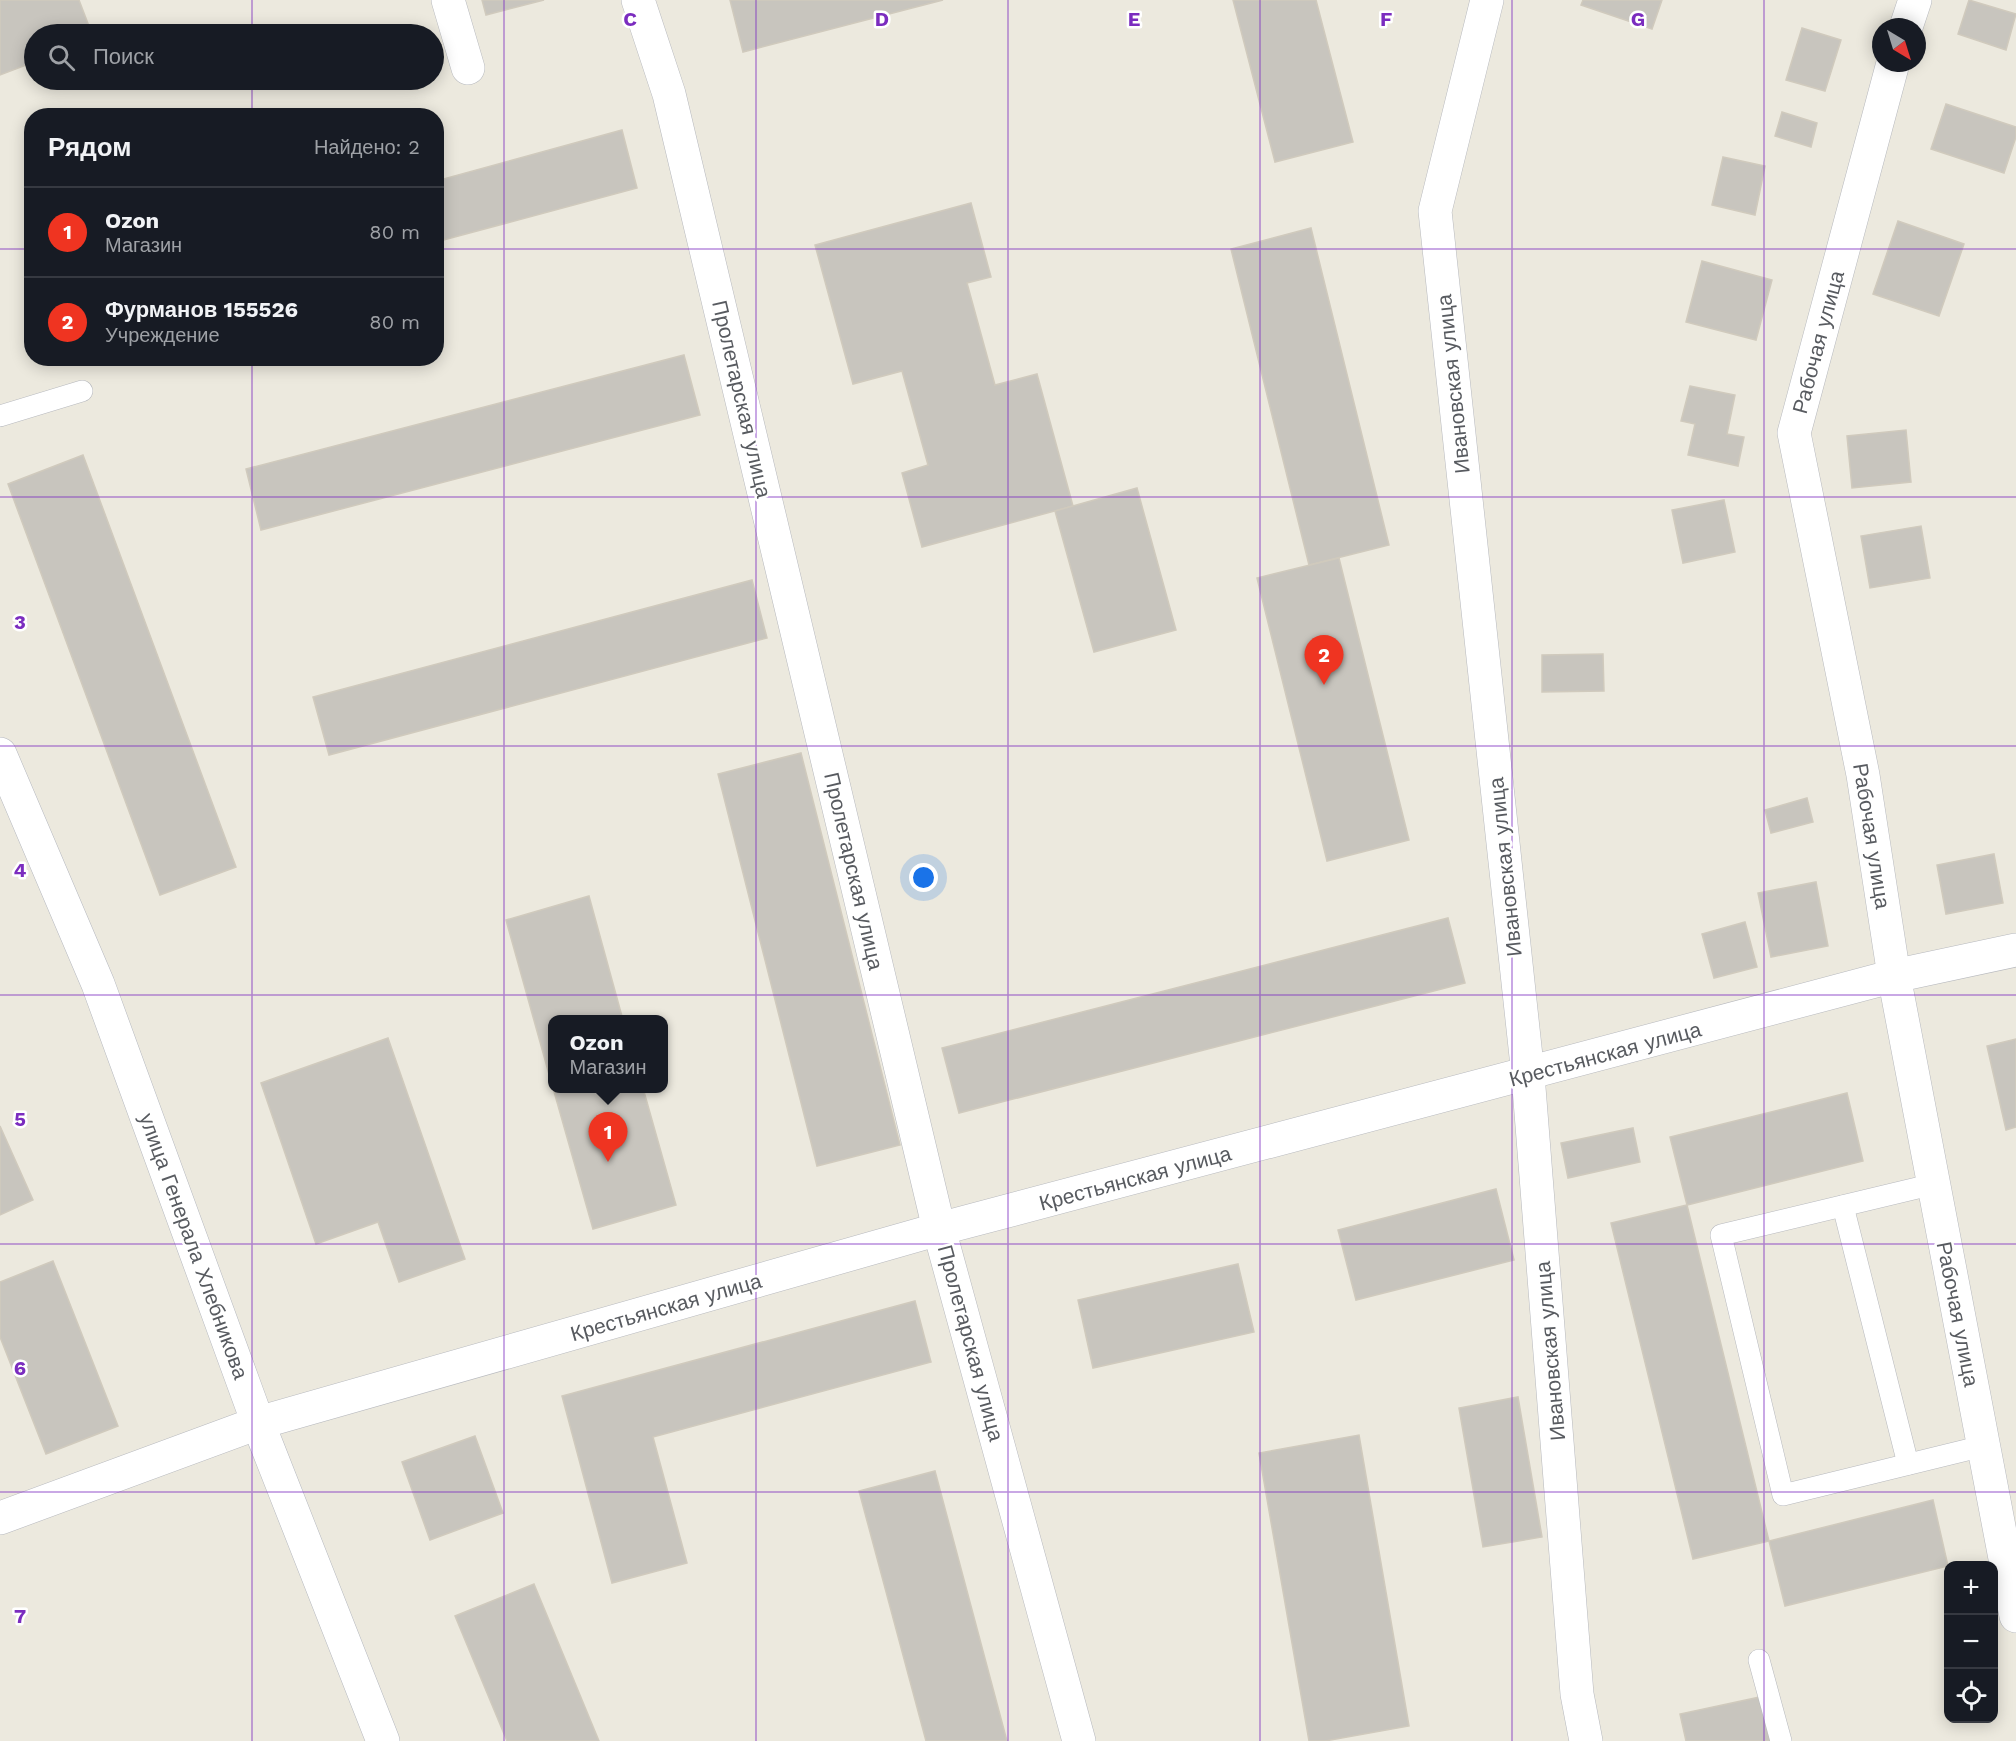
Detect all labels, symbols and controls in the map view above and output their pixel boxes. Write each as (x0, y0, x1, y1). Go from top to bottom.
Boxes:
text: C (623, 7, 637, 31)
text: D (875, 7, 889, 31)
text: E (1128, 7, 1140, 31)
text: F (1380, 7, 1392, 31)
text: G (1631, 7, 1645, 31)
north arrow (1872, 18, 1926, 72)
search box (24, 24, 444, 90)
icon: search (45, 41, 78, 74)
text: Поиск (93, 44, 154, 69)
text: Рядом (48, 132, 131, 162)
text: Найдено: 2 (314, 135, 420, 159)
text: Ozon (105, 208, 159, 233)
text: 1 (63, 220, 72, 244)
text: 80 m (369, 220, 420, 244)
text: Магазин (105, 233, 182, 257)
street label: Рабочая улица (1787, 267, 1849, 416)
street label: Ивановская улица (1431, 293, 1475, 475)
text: Фурманов 155526 (105, 297, 298, 322)
street label: Пролетарская улица (707, 298, 777, 501)
text: 2 (62, 310, 73, 334)
text: 80 m (369, 310, 420, 334)
text: Учреждение (105, 323, 220, 347)
text: 3 (14, 610, 26, 634)
pin: 2 (1304, 636, 1344, 685)
street label: Рабочая улица (1848, 761, 1896, 911)
street label: Пролетарская улица (819, 770, 889, 973)
street label: Ивановская улица (1483, 776, 1527, 958)
text: 4 (14, 858, 27, 882)
your location (909, 863, 938, 892)
popup (548, 1015, 668, 1093)
street label: Крестьянская улица (1506, 1016, 1704, 1092)
text: Ozon (569, 1030, 624, 1055)
text: Магазин (569, 1055, 647, 1079)
text: 5 (14, 1107, 26, 1131)
street label: улица Генерала Хлебникова (134, 1110, 254, 1383)
pin: 1 (588, 1112, 628, 1162)
street label: Крестьянская улица (1036, 1140, 1234, 1216)
street label: Рабочая улица (1932, 1239, 1984, 1389)
street label: Пролетарская улица (933, 1242, 1009, 1444)
street label: Ивановская улица (1530, 1260, 1570, 1442)
street label: Крестьянская улица (568, 1268, 765, 1346)
text: 6 (14, 1356, 26, 1380)
map controls (1944, 1561, 1998, 1723)
button: + (1944, 1561, 1998, 1615)
text: 7 (14, 1604, 26, 1628)
button: − (1944, 1615, 1998, 1669)
button: locate (1944, 1669, 1998, 1723)

